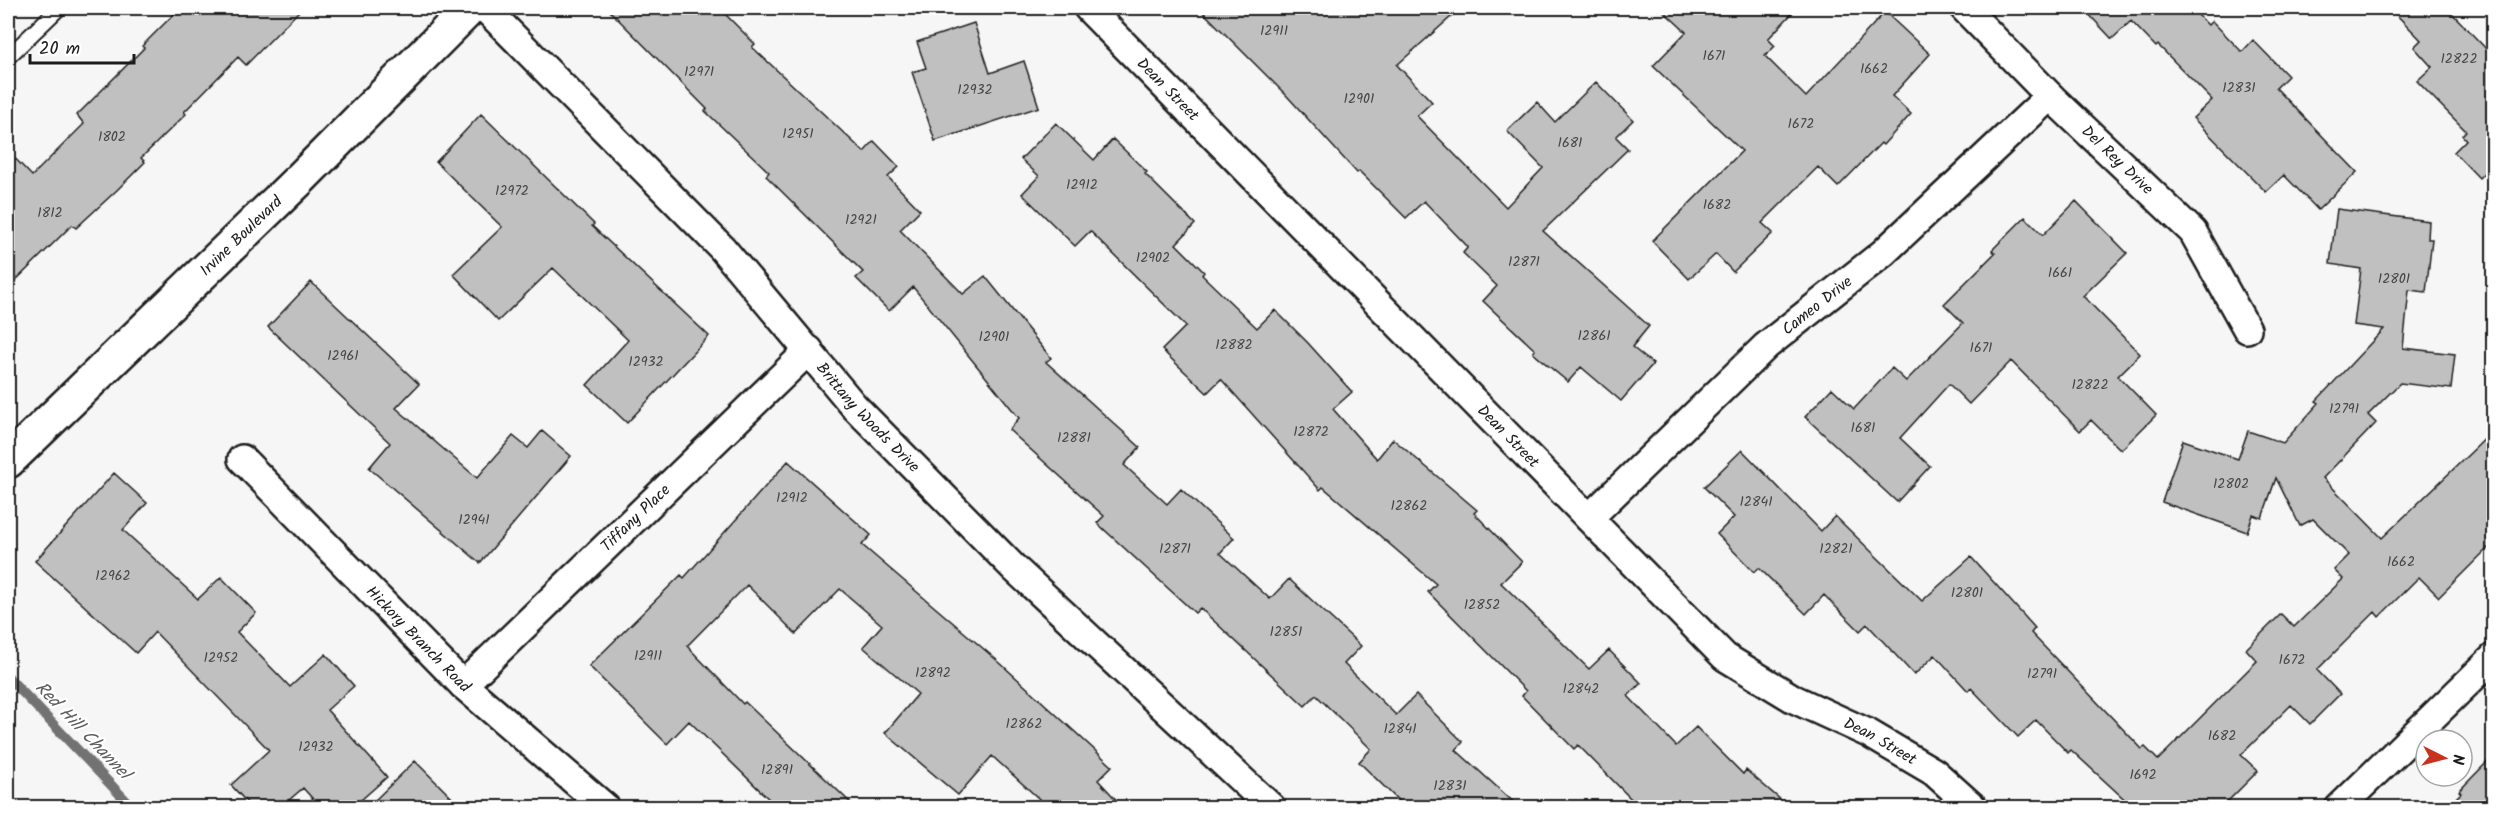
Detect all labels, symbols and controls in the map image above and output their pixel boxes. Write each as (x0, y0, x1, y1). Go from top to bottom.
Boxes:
house number: 12911 (1260, 20, 1288, 42)
scale bar (30, 27, 134, 65)
text: 20 m (39, 35, 80, 64)
house number: 1671 (1702, 45, 1726, 67)
house number: 12822 (2440, 48, 2478, 70)
street label: Dean Street (1131, 52, 1206, 127)
house number: 1662 (1860, 58, 1888, 80)
house number: 12971 (684, 61, 714, 83)
house number: 12831 (2222, 77, 2256, 99)
house number: 12932 (957, 79, 993, 101)
house number: 12901 (1344, 88, 1374, 110)
house number: 1672 (1788, 113, 1814, 135)
street label: Del Rey Drive (2075, 119, 2159, 201)
house number: 12951 (782, 123, 814, 145)
house number: 1802 (98, 126, 126, 148)
house number: 1681 (1557, 132, 1583, 154)
house number: 12912 (1066, 174, 1098, 196)
house number: 12972 (495, 180, 529, 202)
street label: Irvine Boulevard (194, 189, 289, 282)
house number: 1682 (1703, 194, 1731, 216)
house number: 1812 (37, 202, 63, 224)
house number: 12921 (845, 209, 877, 231)
house number: 12902 (1136, 247, 1170, 269)
house number: 12871 (1508, 251, 1540, 273)
house number: 1661 (2048, 262, 2072, 284)
house number: 12801 (2378, 268, 2410, 290)
street label: Cameo Drive (1776, 269, 1858, 341)
house number: 12861 (1577, 325, 1611, 347)
house number: 12901 (979, 326, 1009, 348)
house number: 12882 (1215, 334, 1253, 356)
house number: 1671 (1969, 337, 1993, 359)
house number: 12961 (327, 345, 359, 367)
house number: 12932 (628, 351, 664, 373)
street label: Brittany Woods Drive (810, 357, 926, 478)
house number: 12822 (2071, 374, 2109, 396)
house number: 12791 (2329, 398, 2359, 420)
street label: Dean Street (1471, 399, 1546, 474)
house number: 1681 (1850, 417, 1876, 439)
house number: 12872 (1293, 421, 1329, 443)
house number: 12881 (1057, 427, 1091, 449)
house number: 12802 (2213, 473, 2249, 495)
street label: Tiffany Place (595, 478, 676, 558)
house number: 12912 (776, 487, 808, 509)
house number: 12841 (1739, 491, 1773, 513)
house number: 12862 (1391, 495, 1427, 517)
house number: 12941 (458, 509, 490, 531)
house number: 12871 (1159, 538, 1191, 560)
house number: 12821 (1819, 538, 1853, 560)
house number: 1662 (2387, 551, 2415, 573)
house number: 12962 (95, 565, 131, 587)
street label: Hickory Branch Road (360, 580, 477, 699)
house number: 12801 (1951, 582, 1983, 604)
house number: 12852 (1464, 594, 1500, 616)
house number: 12851 (1270, 621, 1302, 643)
house number: 12911 (634, 645, 662, 667)
house number: 12952 (203, 647, 239, 669)
house number: 1672 (2279, 649, 2305, 671)
house number: 12892 (915, 662, 951, 684)
house number: 12791 (2027, 663, 2057, 685)
water label: Red Hill Channel (27, 675, 139, 790)
house number: 12842 (1563, 678, 1599, 700)
street label: Dean Street (1839, 711, 1922, 772)
house number: 12862 (1006, 713, 1042, 735)
house number: 12841 (1383, 718, 1417, 740)
house number: 1682 (2208, 725, 2236, 747)
north arrow (2414, 728, 2474, 788)
house number: 12932 (298, 736, 334, 758)
text: N (2444, 753, 2470, 766)
house number: 12891 (761, 759, 793, 781)
house number: 1692 (2129, 764, 2157, 786)
house number: 12831 (1433, 775, 1467, 797)

